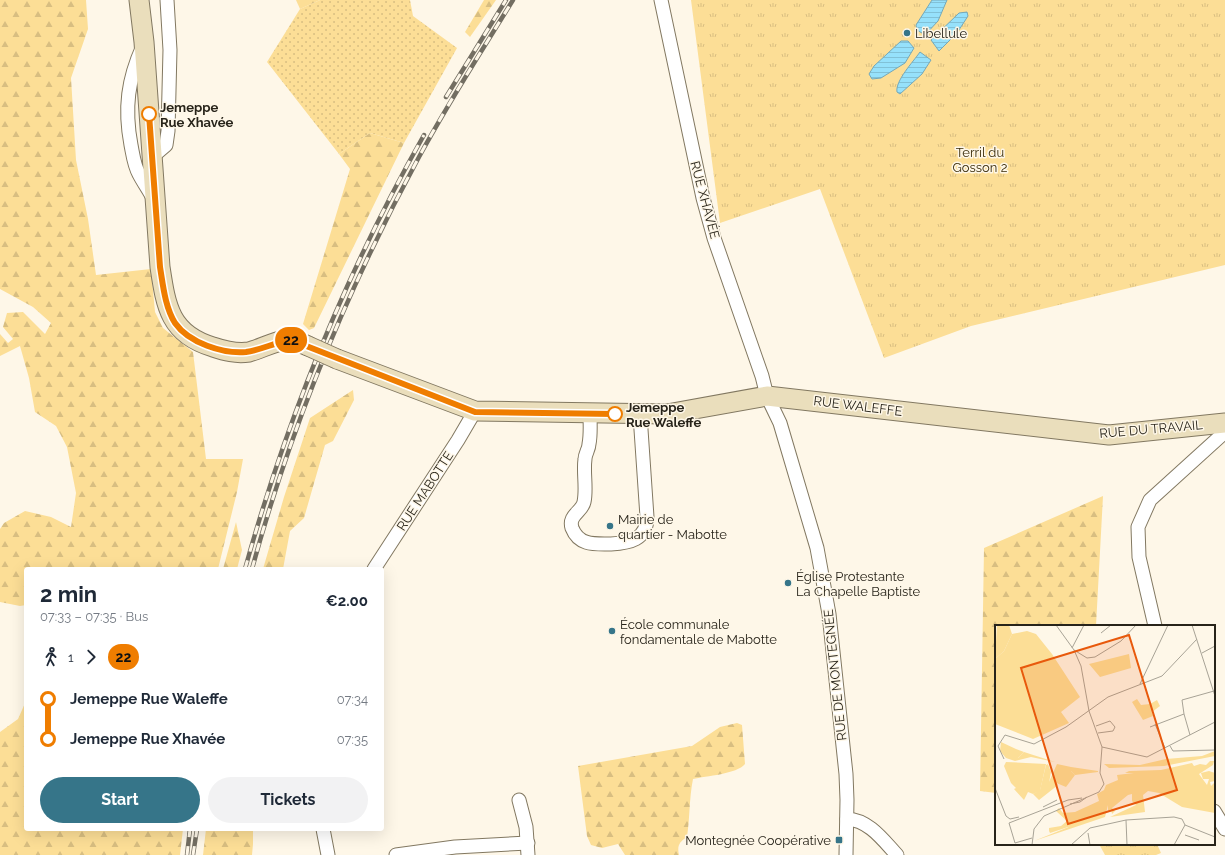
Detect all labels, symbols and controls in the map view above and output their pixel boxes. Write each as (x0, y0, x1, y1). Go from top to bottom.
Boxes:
place label: Libellule (915, 26, 967, 41)
marker: Libellule (902, 28, 912, 38)
place label: Jemeppe Rue Xhavée (160, 100, 234, 130)
marker: Jemeppe Rue Xhavée (141, 106, 157, 122)
park label: Terril du Gosson 2 (952, 145, 1008, 175)
street label: RUE XHAVÉE (687, 159, 723, 241)
line badge: 22 (273, 327, 309, 353)
text: 22 (283, 332, 299, 348)
street label: RUE WALEFFE (813, 393, 903, 419)
place label: Jemeppe Rue Waleffe (626, 400, 702, 430)
marker: Jemeppe Rue Waleffe (607, 406, 623, 422)
street label: RUE DU TRAVAIL (1099, 417, 1204, 441)
street label: RUE MABOTTE (394, 448, 456, 533)
place label: Mairie de quartier - Mabotte (618, 512, 727, 542)
marker: Mairie de quartier - Mabotte (605, 521, 615, 531)
place label: Église Protestante La Chapelle Baptiste (796, 569, 921, 599)
marker: Église Protestante La Chapelle Baptiste (783, 578, 793, 588)
text: 2 min (40, 581, 97, 607)
text: €2.00 (326, 592, 368, 610)
street label: RUE DE MONTEGNÉE (821, 608, 849, 741)
text: 07:33 – 07:35 · Bus (40, 609, 148, 624)
place label: École communale fondamentale de Mabotte (620, 617, 777, 647)
inset map (995, 625, 1215, 845)
marker: École communale fondamentale de Mabotte (607, 626, 617, 636)
icon: walk (40, 646, 62, 668)
icon: forward (80, 646, 102, 668)
text: 22 (116, 649, 131, 665)
text: 1 (68, 650, 74, 665)
text: Jemeppe Rue Waleffe (70, 690, 228, 708)
text: 07:34 (337, 692, 368, 707)
text: Jemeppe Rue Xhavée (70, 730, 225, 748)
text: 07:35 (337, 732, 368, 747)
button: Start (40, 777, 200, 823)
button: Tickets (208, 777, 368, 823)
place label: Montegnée Coopérative (685, 833, 831, 848)
marker: Montegnée Coopérative (834, 835, 844, 845)

